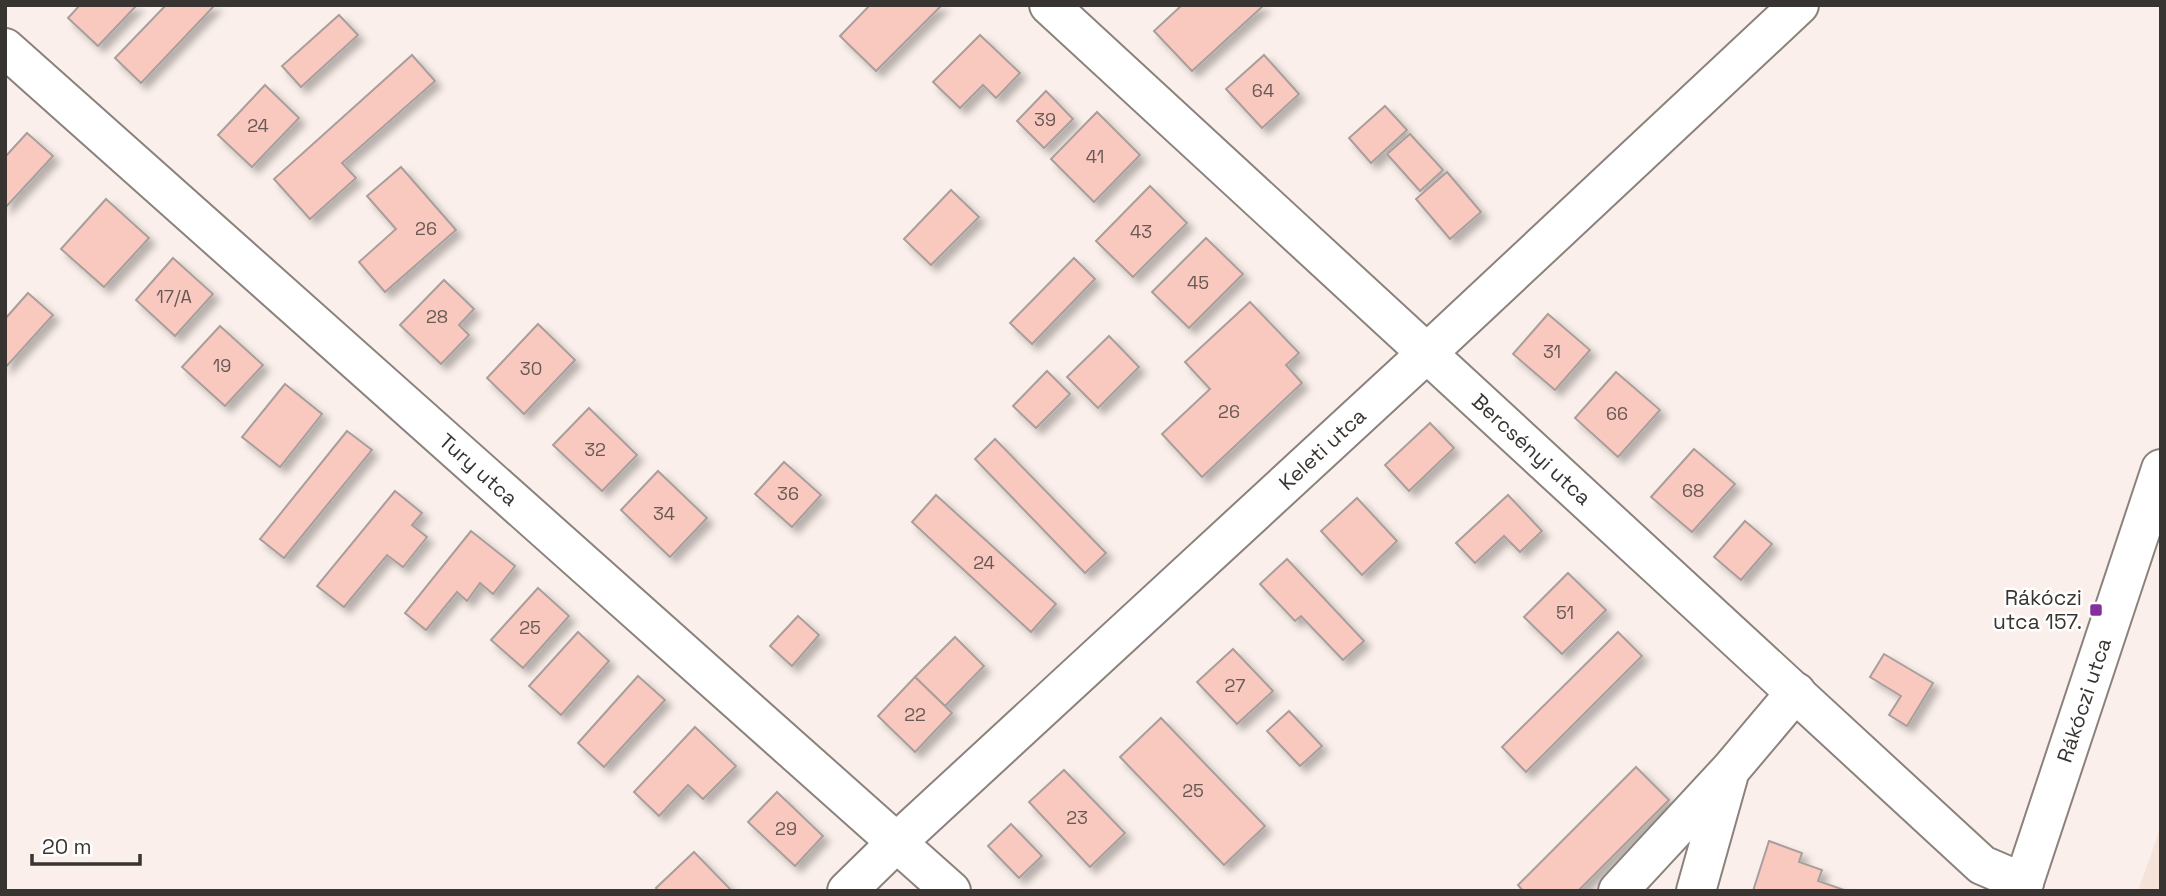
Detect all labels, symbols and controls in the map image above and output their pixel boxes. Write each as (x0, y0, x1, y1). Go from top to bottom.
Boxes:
house number: 64 (1252, 79, 1274, 102)
house number: 39 (1034, 108, 1056, 131)
house number: 24 (247, 114, 269, 137)
house number: 41 (1086, 145, 1104, 168)
house number: 26 (415, 217, 437, 240)
house number: 43 (1130, 220, 1152, 243)
house number: 45 (1187, 271, 1209, 294)
house number: 17/A (156, 285, 192, 308)
house number: 28 (426, 305, 448, 328)
house number: 31 (1543, 340, 1561, 363)
house number: 19 (213, 354, 231, 377)
house number: 30 (520, 357, 542, 380)
street label: Bercsényi utca (1466, 388, 1597, 511)
house number: 26 (1218, 400, 1240, 423)
street label: Keleti utca (1273, 402, 1371, 496)
house number: 66 (1606, 402, 1628, 425)
street label: Tury utca (434, 427, 524, 512)
house number: 32 (584, 438, 606, 461)
house number: 68 (1682, 479, 1704, 502)
house number: 36 (777, 482, 799, 505)
house number: 34 (653, 502, 675, 525)
house number: 24 (973, 551, 995, 574)
place label: Rákóczi utca 157. (1993, 584, 2082, 635)
house number: 51 (1556, 601, 1574, 624)
marker: Rákóczi utca 157. (2088, 602, 2104, 618)
house number: 25 (519, 616, 541, 639)
street label: Rákóczi utca (2051, 634, 2117, 766)
house number: 27 (1225, 674, 1245, 697)
house number: 22 (904, 703, 926, 726)
house number: 25 (1182, 779, 1204, 802)
house number: 23 (1066, 806, 1088, 829)
house number: 29 (775, 817, 797, 840)
scale bar (32, 822, 140, 866)
text: 20 m (42, 833, 92, 860)

